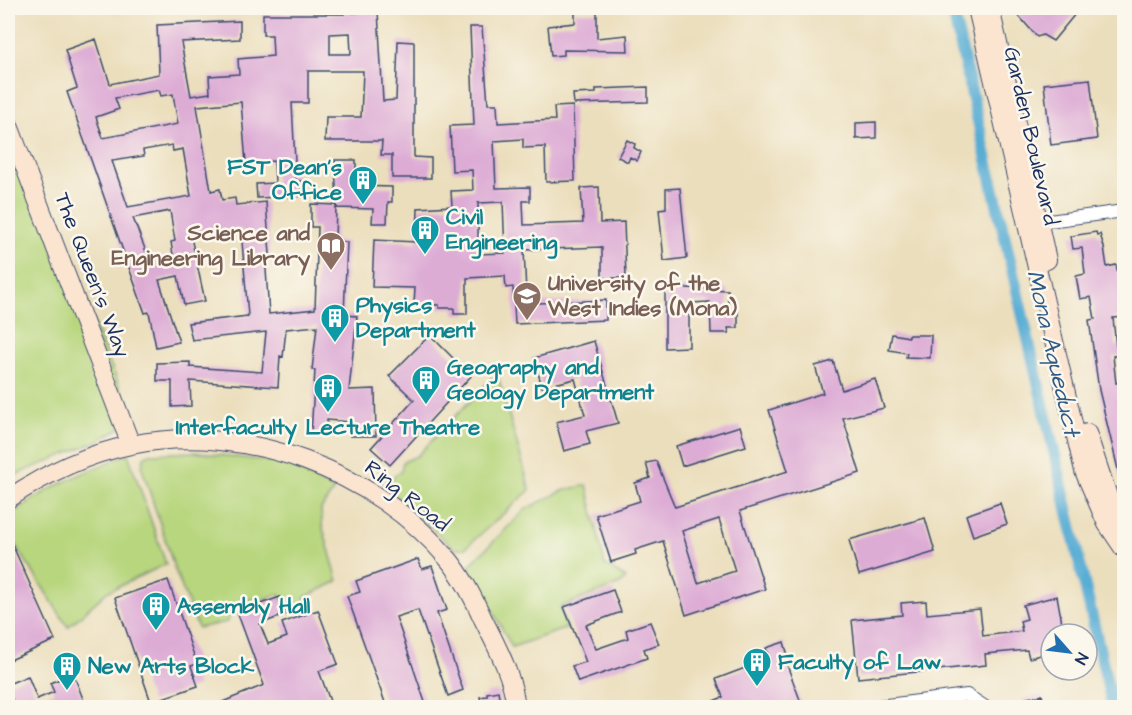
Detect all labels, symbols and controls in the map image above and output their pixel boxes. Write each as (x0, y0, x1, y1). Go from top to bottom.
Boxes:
street label: Garden Boulevard (995, 44, 1067, 228)
place label: FST Dean's Office (227, 152, 342, 208)
building icon: FST Dean's Office (347, 164, 379, 206)
street label: The Queen's Way (45, 188, 138, 362)
place label: Civil Engineering (446, 202, 558, 259)
building icon: Civil Engineering (409, 214, 441, 256)
place label: Science and Engineering Library (111, 218, 311, 276)
library icon: Science and Engineering Library (315, 230, 347, 272)
water label: Mona Aqueduct (1017, 267, 1089, 442)
place label: University of the West Indies (Mona) (547, 268, 737, 324)
school or university icon: University of the West Indies (Mona) (511, 280, 543, 322)
place label: Physics Department (356, 290, 477, 346)
building icon: Physics Department (319, 302, 351, 344)
place label: Geography and Geology Department (447, 352, 655, 410)
building icon: Geography and Geology Department (410, 364, 442, 406)
building icon: Interfaculty Lecture Theatre (312, 372, 344, 414)
place label: Interfaculty Lecture Theatre (176, 412, 480, 445)
street label: Ring Road (357, 453, 456, 540)
building icon: Assembly Hall (140, 590, 172, 632)
place label: Assembly Hall (177, 591, 311, 624)
north arrow (1039, 622, 1099, 682)
building icon: Faculty of Law (741, 646, 773, 688)
place label: Faculty of Law (778, 647, 941, 680)
text: N (1069, 649, 1093, 668)
building icon: New Arts Block (51, 650, 83, 692)
place label: New Arts Block (88, 651, 255, 682)

